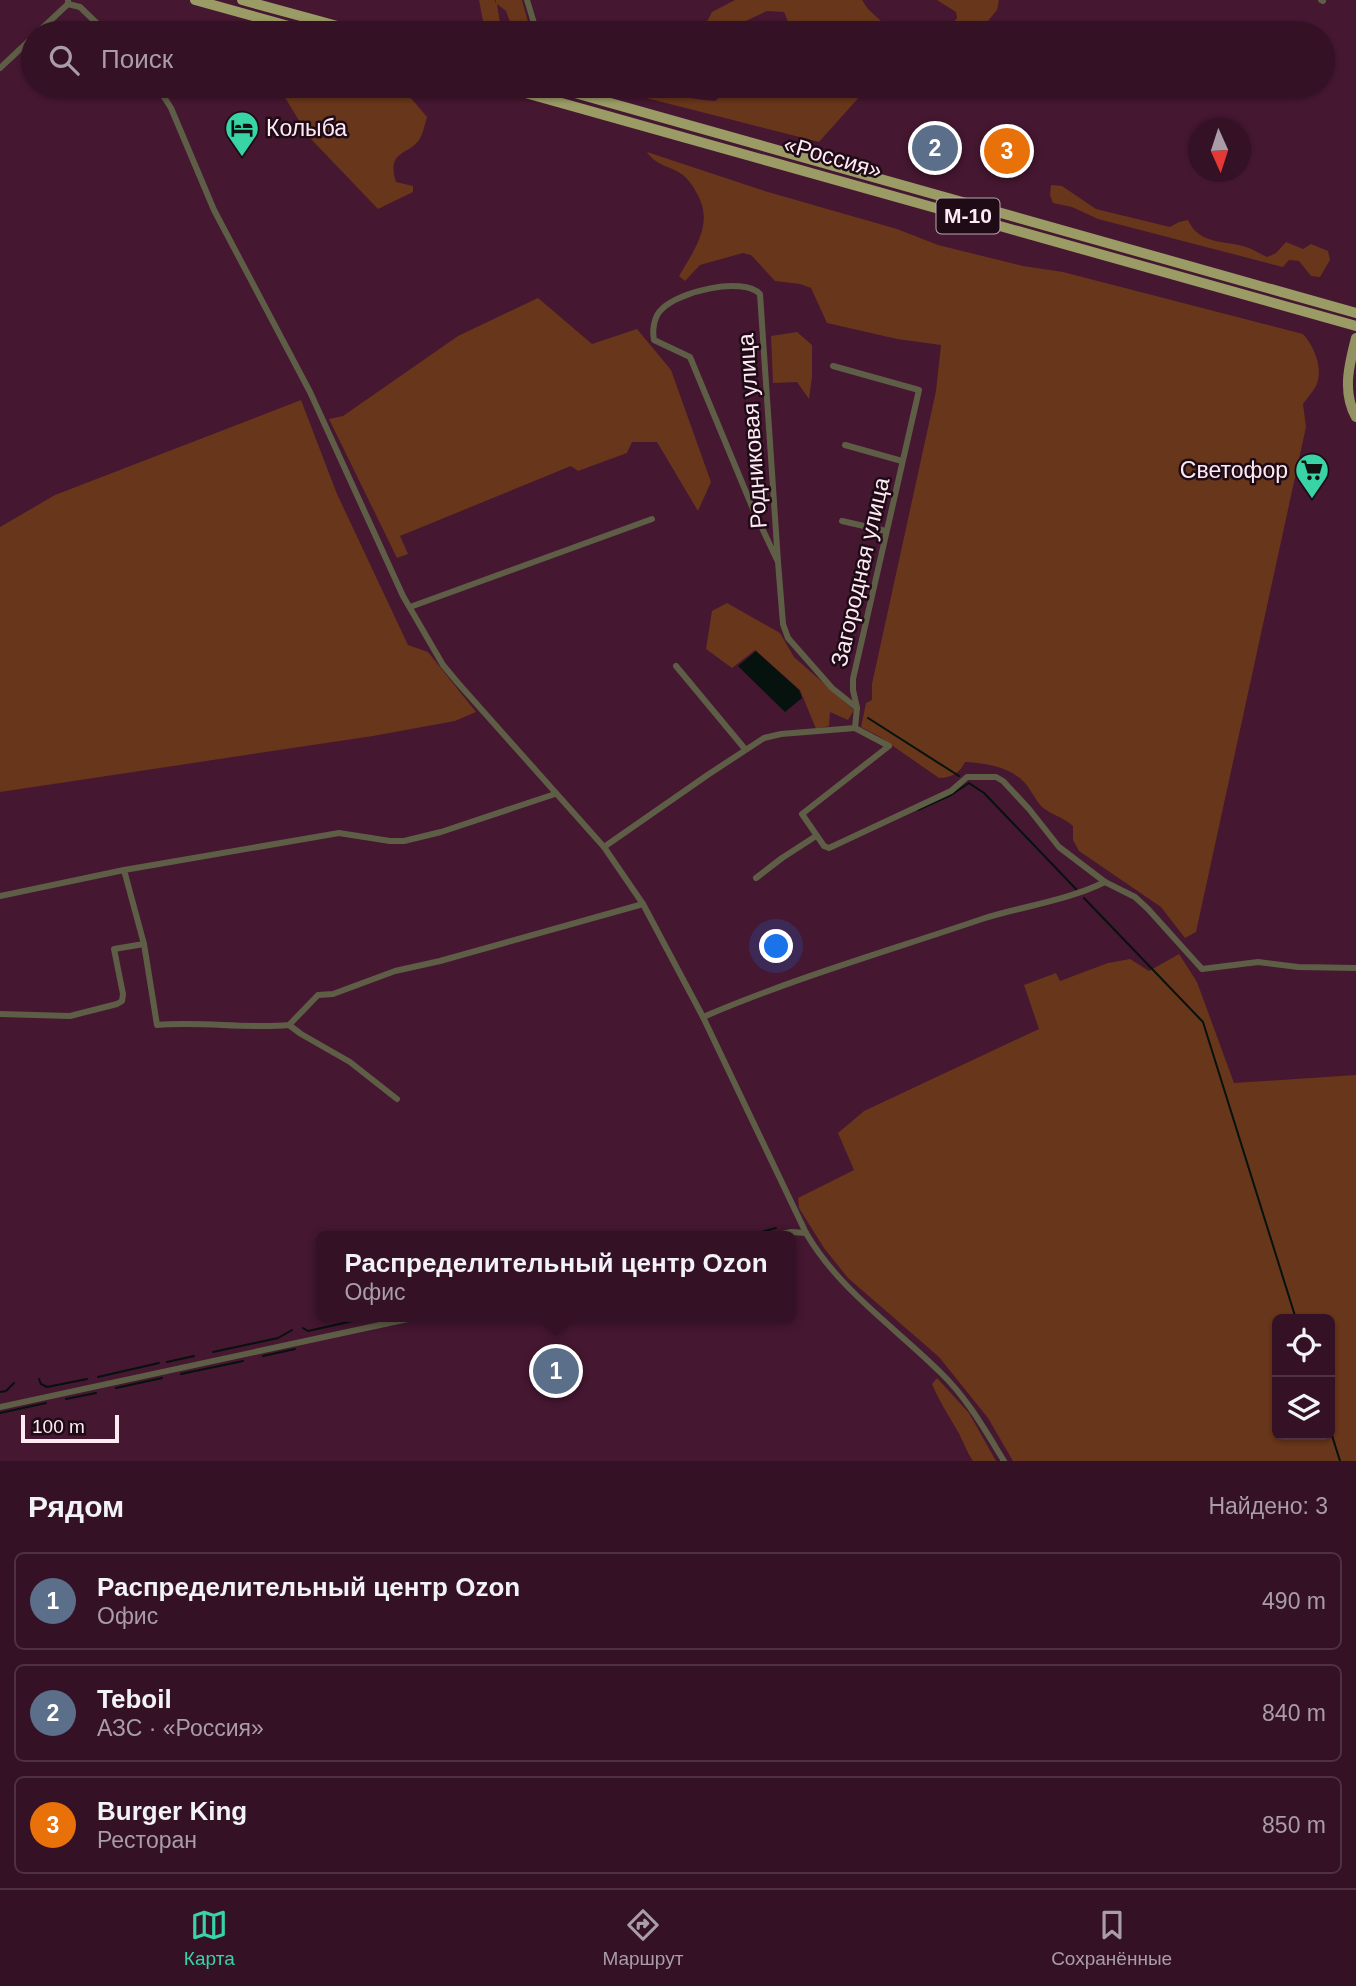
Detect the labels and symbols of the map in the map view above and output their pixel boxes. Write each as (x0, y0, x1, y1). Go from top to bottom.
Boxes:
hotel icon: Колыба (223, 109, 261, 158)
place label: Колыба (266, 115, 347, 141)
north arrow (1188, 119, 1251, 182)
pin: 2 (912, 122, 958, 174)
pin: 3 (984, 125, 1030, 177)
street label: «Россия» (781, 131, 885, 183)
road number: М-10 (936, 198, 1000, 234)
street label: Родниковая улица (732, 332, 772, 529)
supermarket icon: Светофор (1293, 451, 1331, 500)
place label: Светофор (1180, 457, 1288, 483)
street label: Загородная улица (826, 475, 894, 669)
your location (759, 929, 793, 963)
pin: 1 (533, 1345, 579, 1397)
scale bar (21, 1412, 119, 1444)

